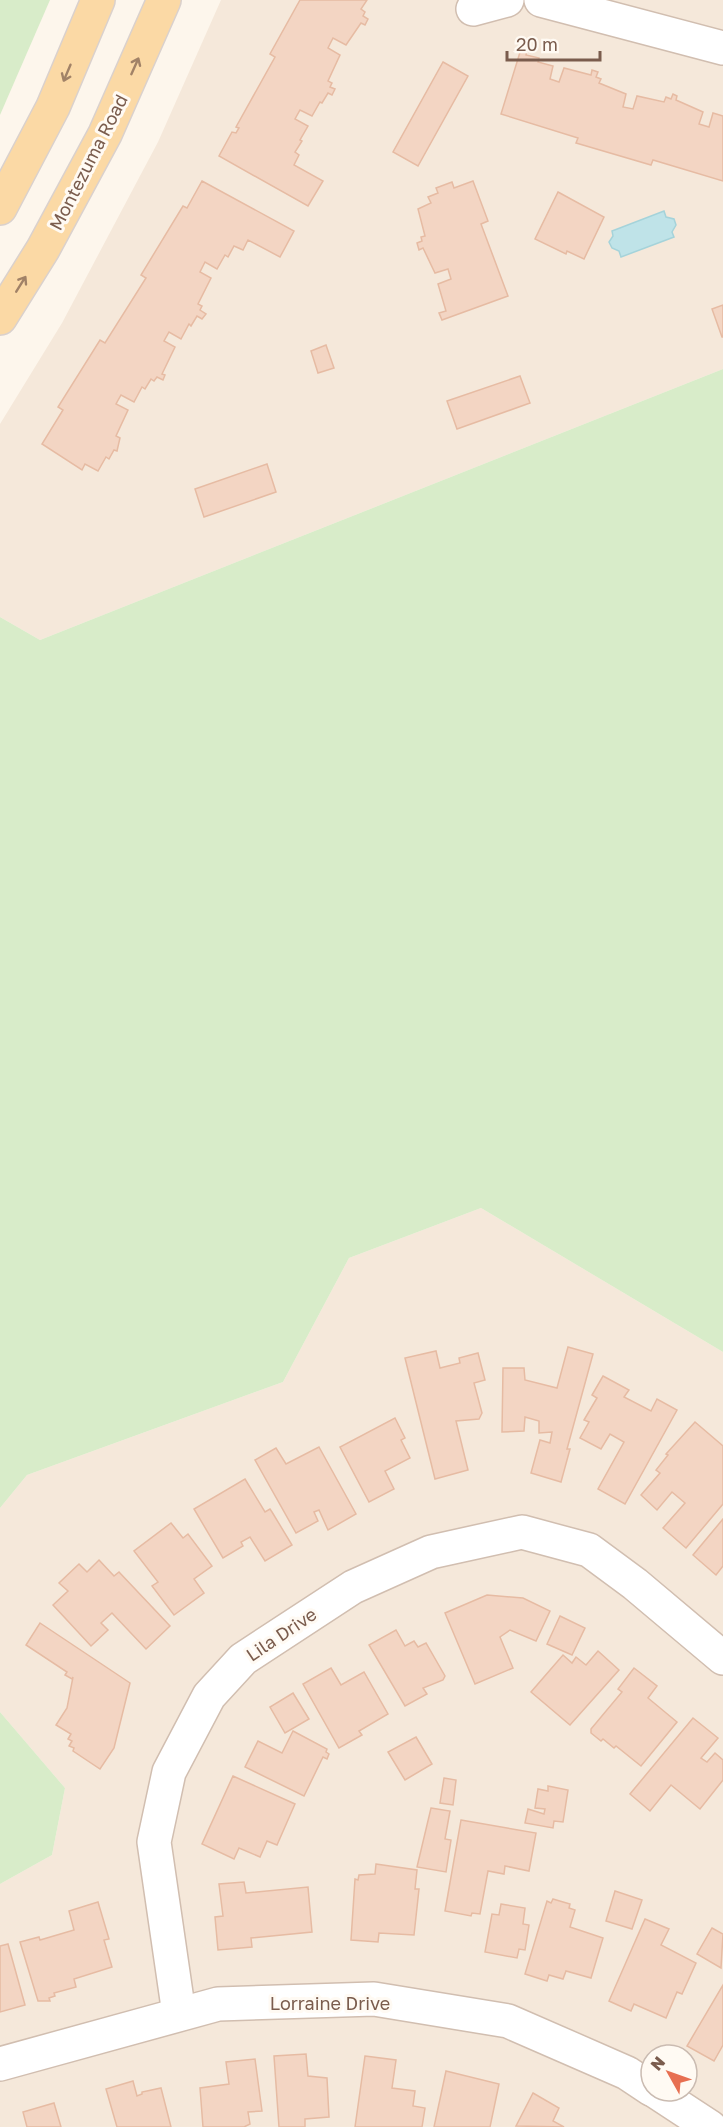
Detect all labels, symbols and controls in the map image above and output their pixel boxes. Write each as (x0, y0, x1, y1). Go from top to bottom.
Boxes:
scale bar (507, 24, 600, 62)
text: 20 m (516, 33, 558, 55)
one-way arrow (131, 57, 142, 75)
one-way arrow (61, 64, 72, 82)
street label: Montezuma Road (44, 90, 132, 234)
one-way arrow (16, 276, 28, 293)
street label: Lila Drive (242, 1602, 320, 1666)
street label: Lorraine Drive (270, 1992, 390, 2014)
north arrow (639, 2043, 699, 2103)
text: N (646, 2052, 669, 2074)

